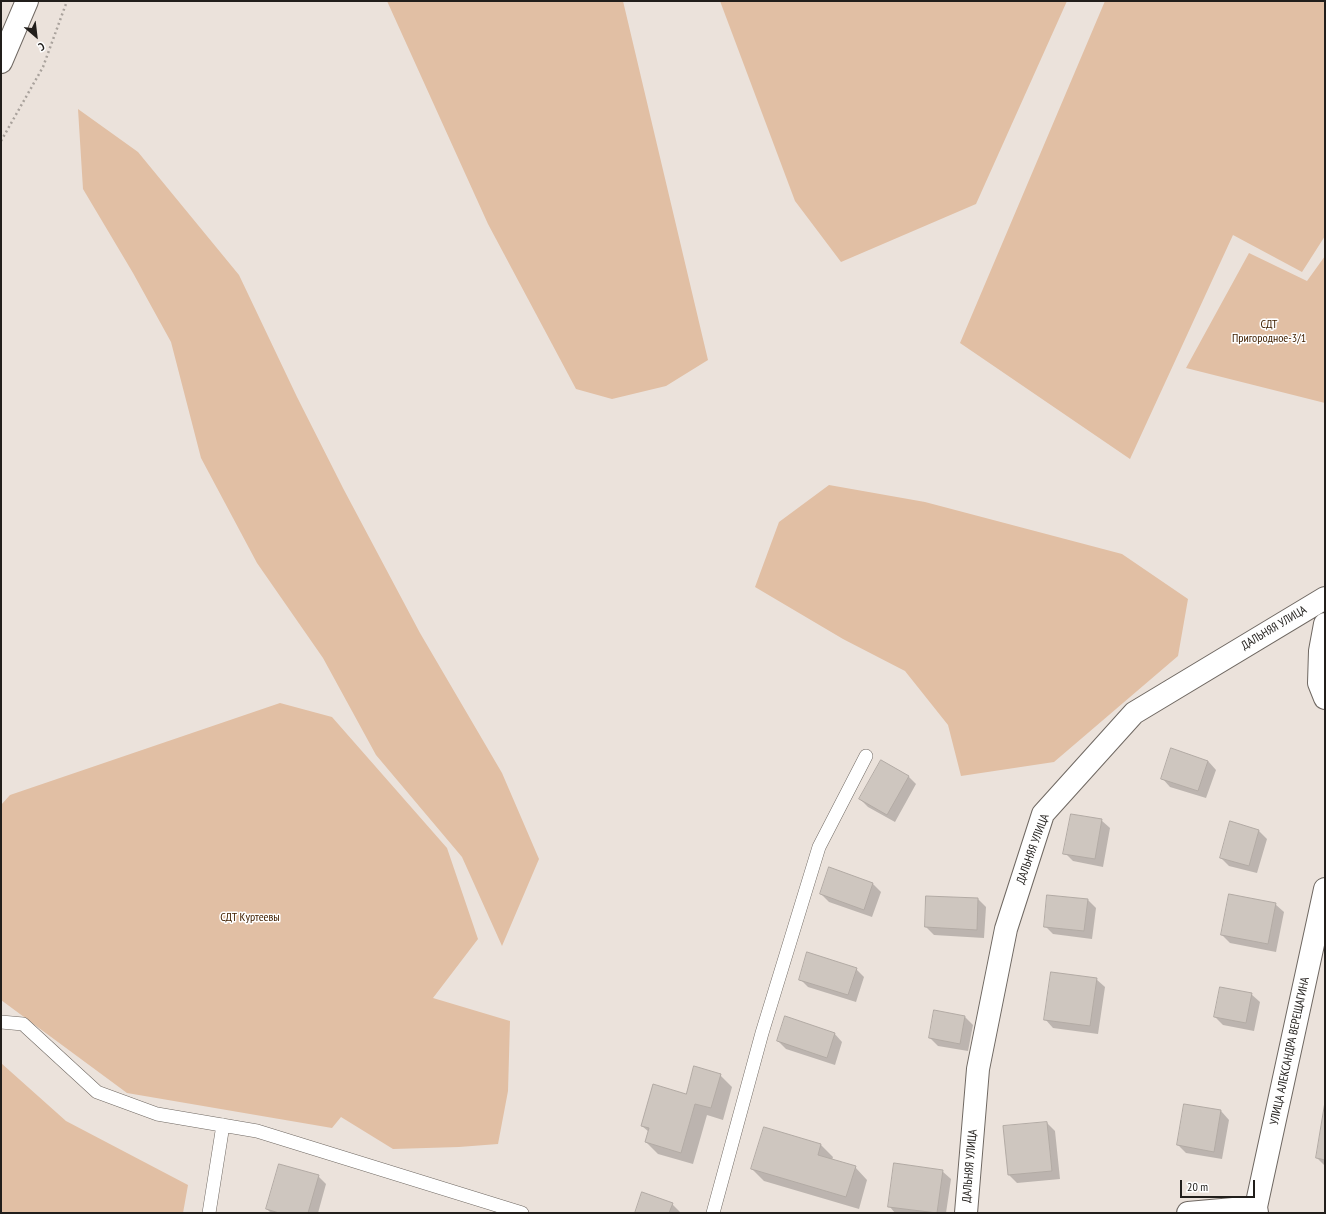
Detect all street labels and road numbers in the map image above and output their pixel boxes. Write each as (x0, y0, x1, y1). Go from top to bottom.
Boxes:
street label: ДАЛЬНЯЯ УЛИЦА (1239, 603, 1309, 653)
street label: ДАЛЬНЯЯ УЛИЦА (1014, 812, 1052, 886)
street label: УЛИЦА АЛЕКСАНДРА ВЕРЕЩАГИНА (1267, 976, 1313, 1126)
street label: ДАЛЬНЯЯ УЛИЦА (960, 1129, 980, 1203)

